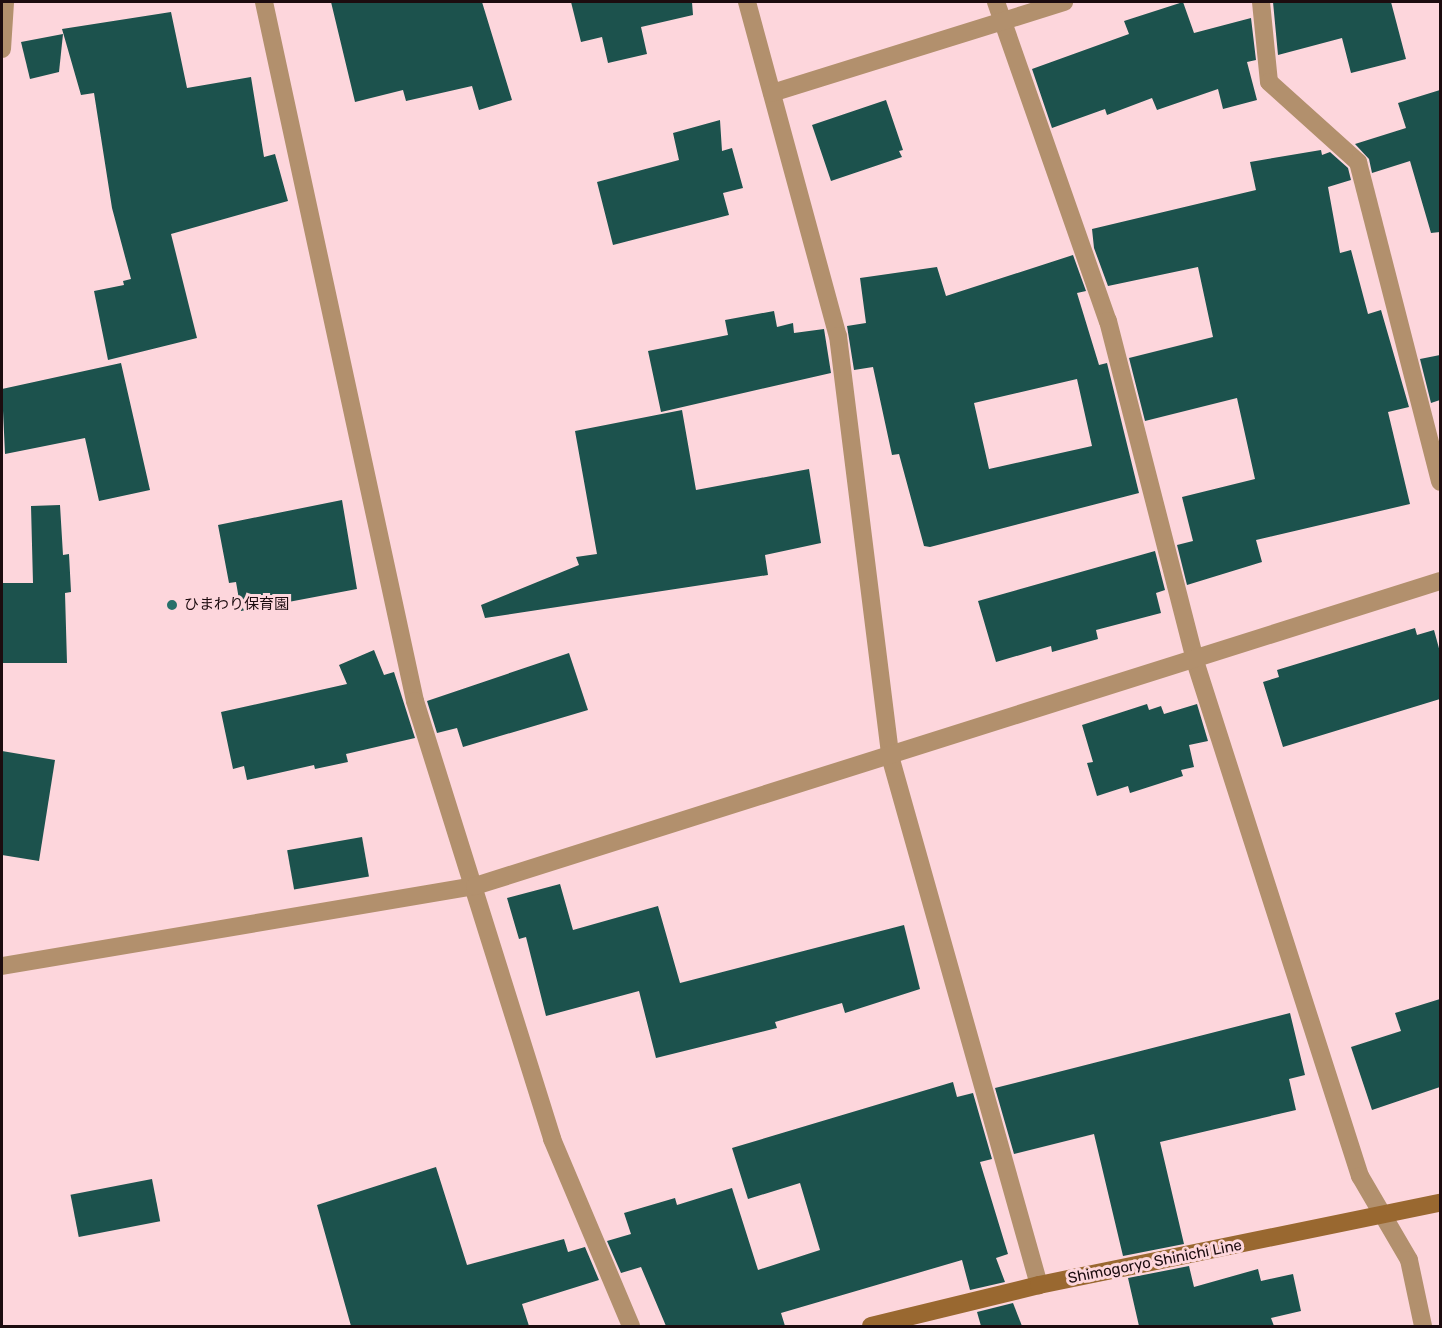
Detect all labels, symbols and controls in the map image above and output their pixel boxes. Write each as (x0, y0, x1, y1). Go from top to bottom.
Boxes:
place label: ひまわり保育園 (184, 596, 289, 614)
marker: ひまわり保育園 (165, 598, 179, 612)
street label: Shimogoryo Shinichi Line (1067, 1236, 1243, 1288)

